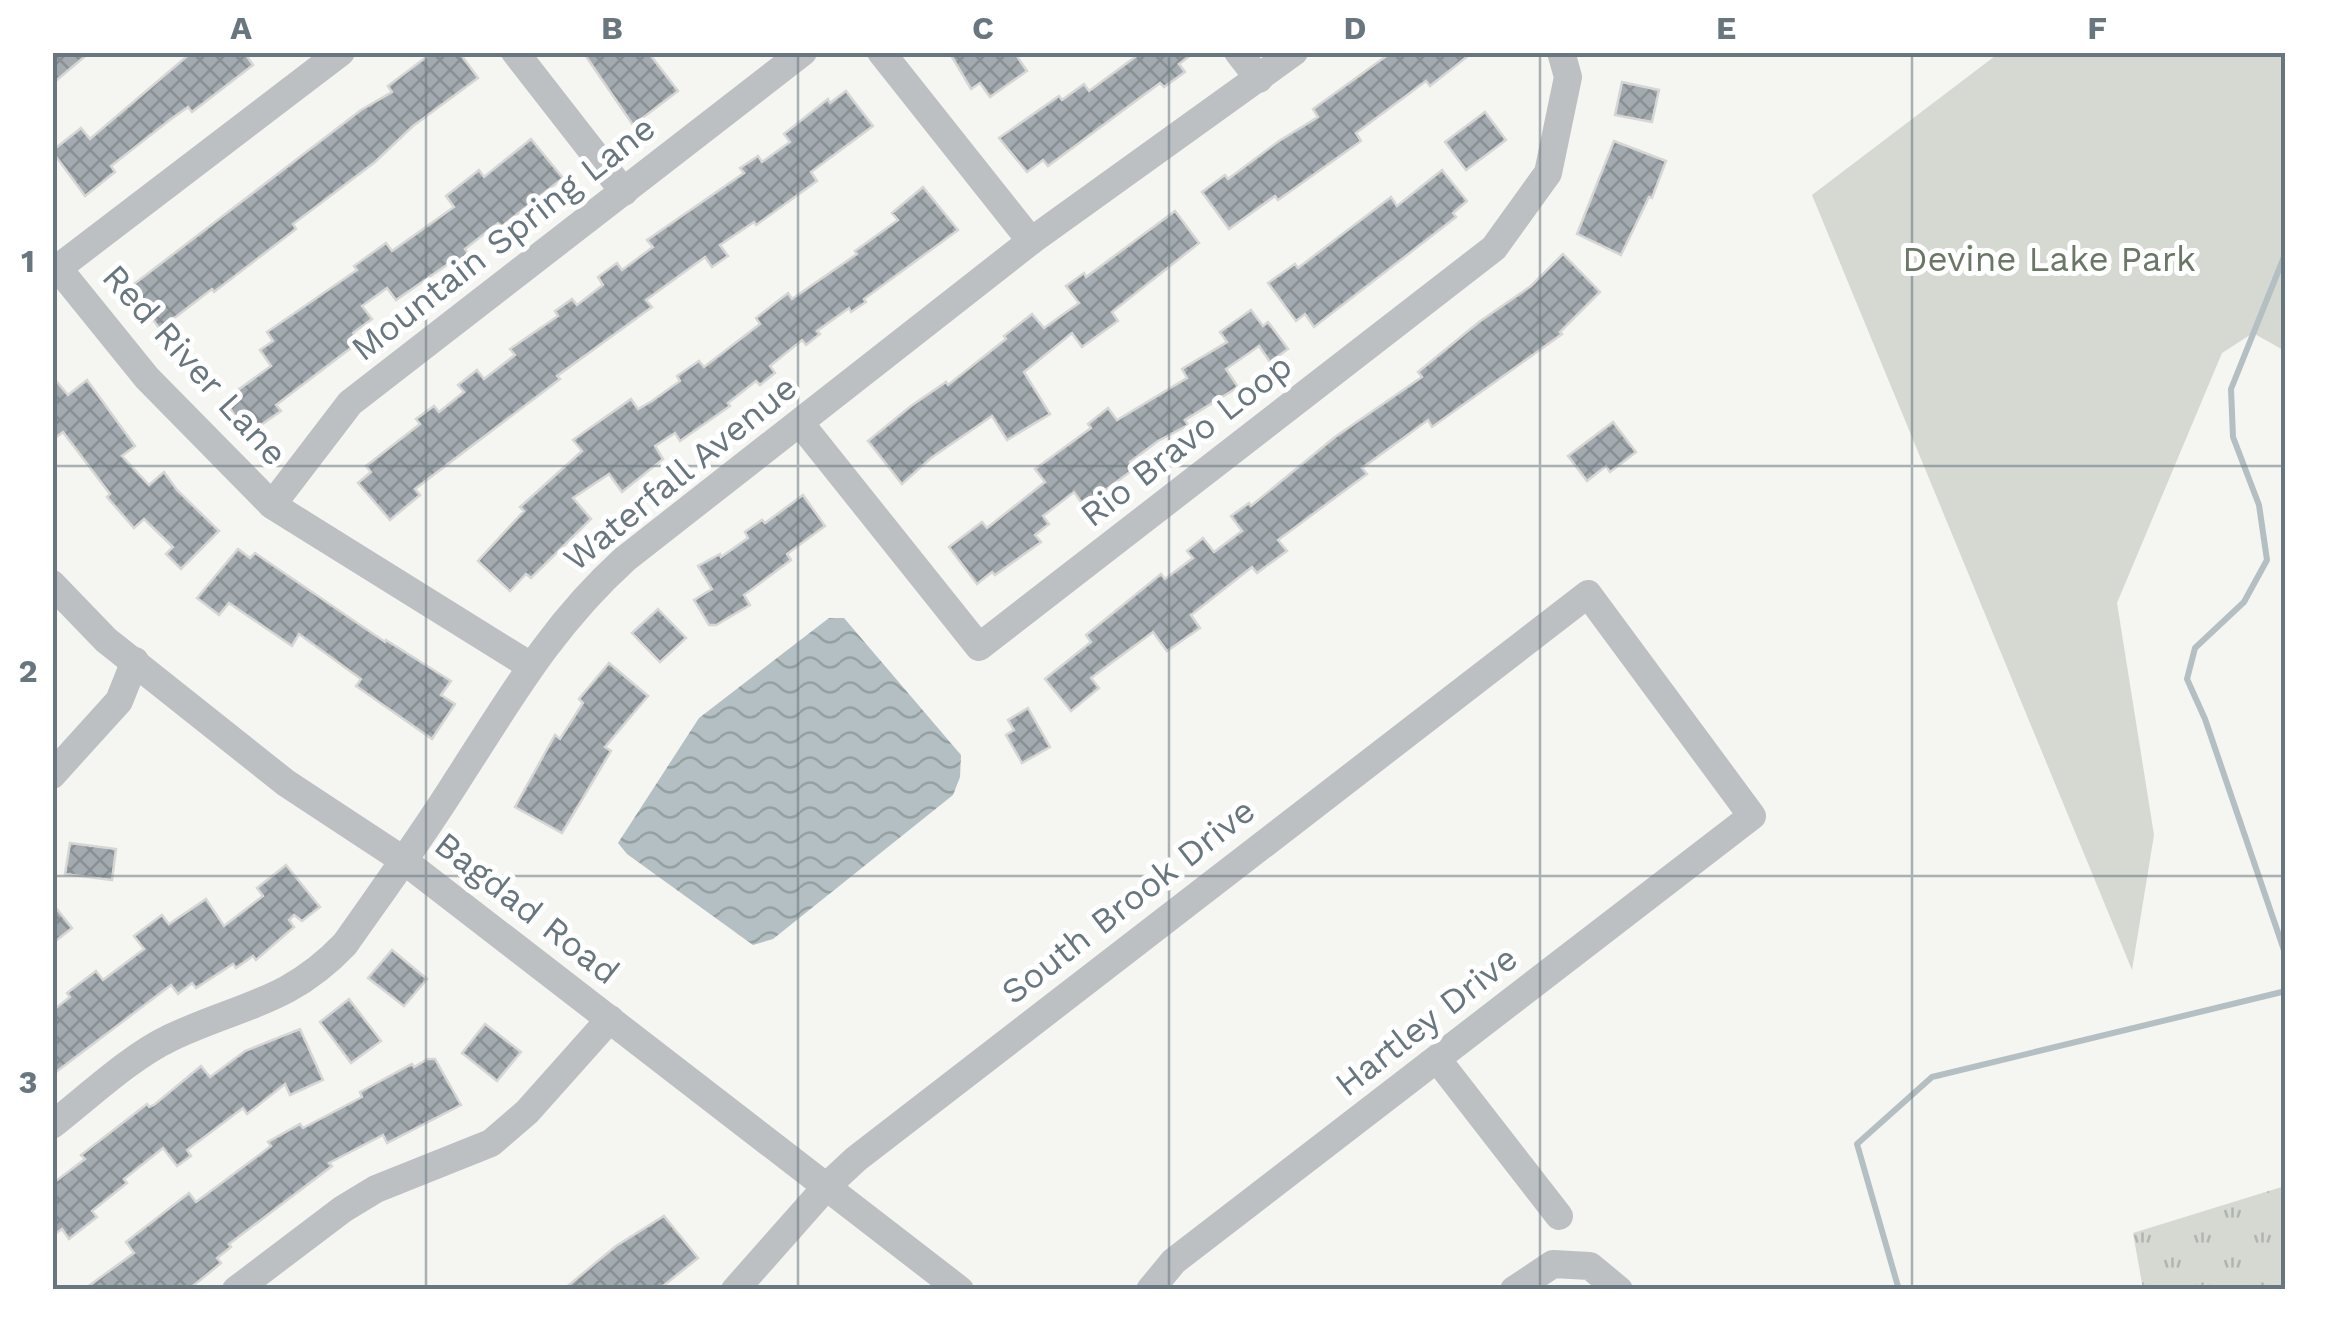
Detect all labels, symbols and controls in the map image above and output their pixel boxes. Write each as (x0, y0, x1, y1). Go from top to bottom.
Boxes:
text: A (230, 9, 252, 47)
text: B (601, 9, 623, 47)
text: C (972, 9, 994, 47)
text: D (1344, 9, 1366, 47)
text: E (1716, 9, 1736, 47)
text: F (2087, 9, 2107, 47)
street label: Mountain Spring Lane (343, 106, 663, 370)
park label: Devine Lake Park (1902, 238, 2196, 280)
text: 1 (21, 242, 35, 280)
street label: Red River Lane (94, 256, 296, 474)
street label: Rio Bravo Loop (1072, 344, 1300, 536)
street label: Waterfall Avenue (555, 366, 805, 580)
text: 2 (18, 652, 38, 690)
street label: South Brook Drive (993, 789, 1263, 1013)
street label: Bagdad Road (426, 823, 628, 993)
street label: Hartley Drive (1327, 937, 1525, 1105)
text: 3 (19, 1063, 37, 1101)

